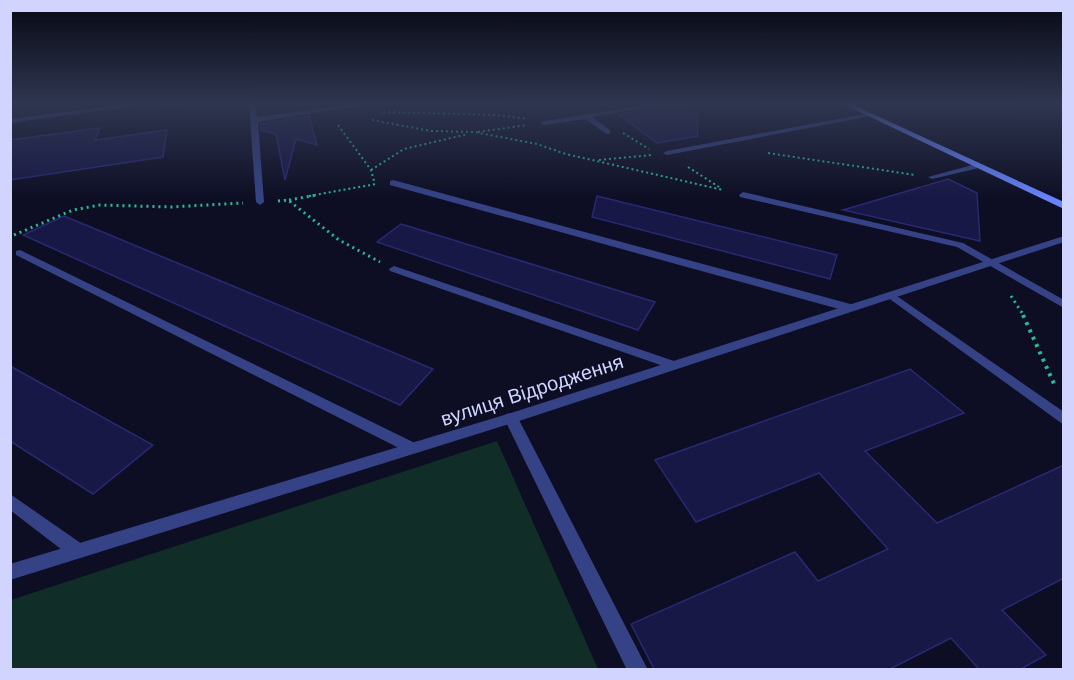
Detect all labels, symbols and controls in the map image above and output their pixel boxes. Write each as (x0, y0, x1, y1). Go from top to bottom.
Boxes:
street label: вулиця Відродження (438, 350, 626, 430)

